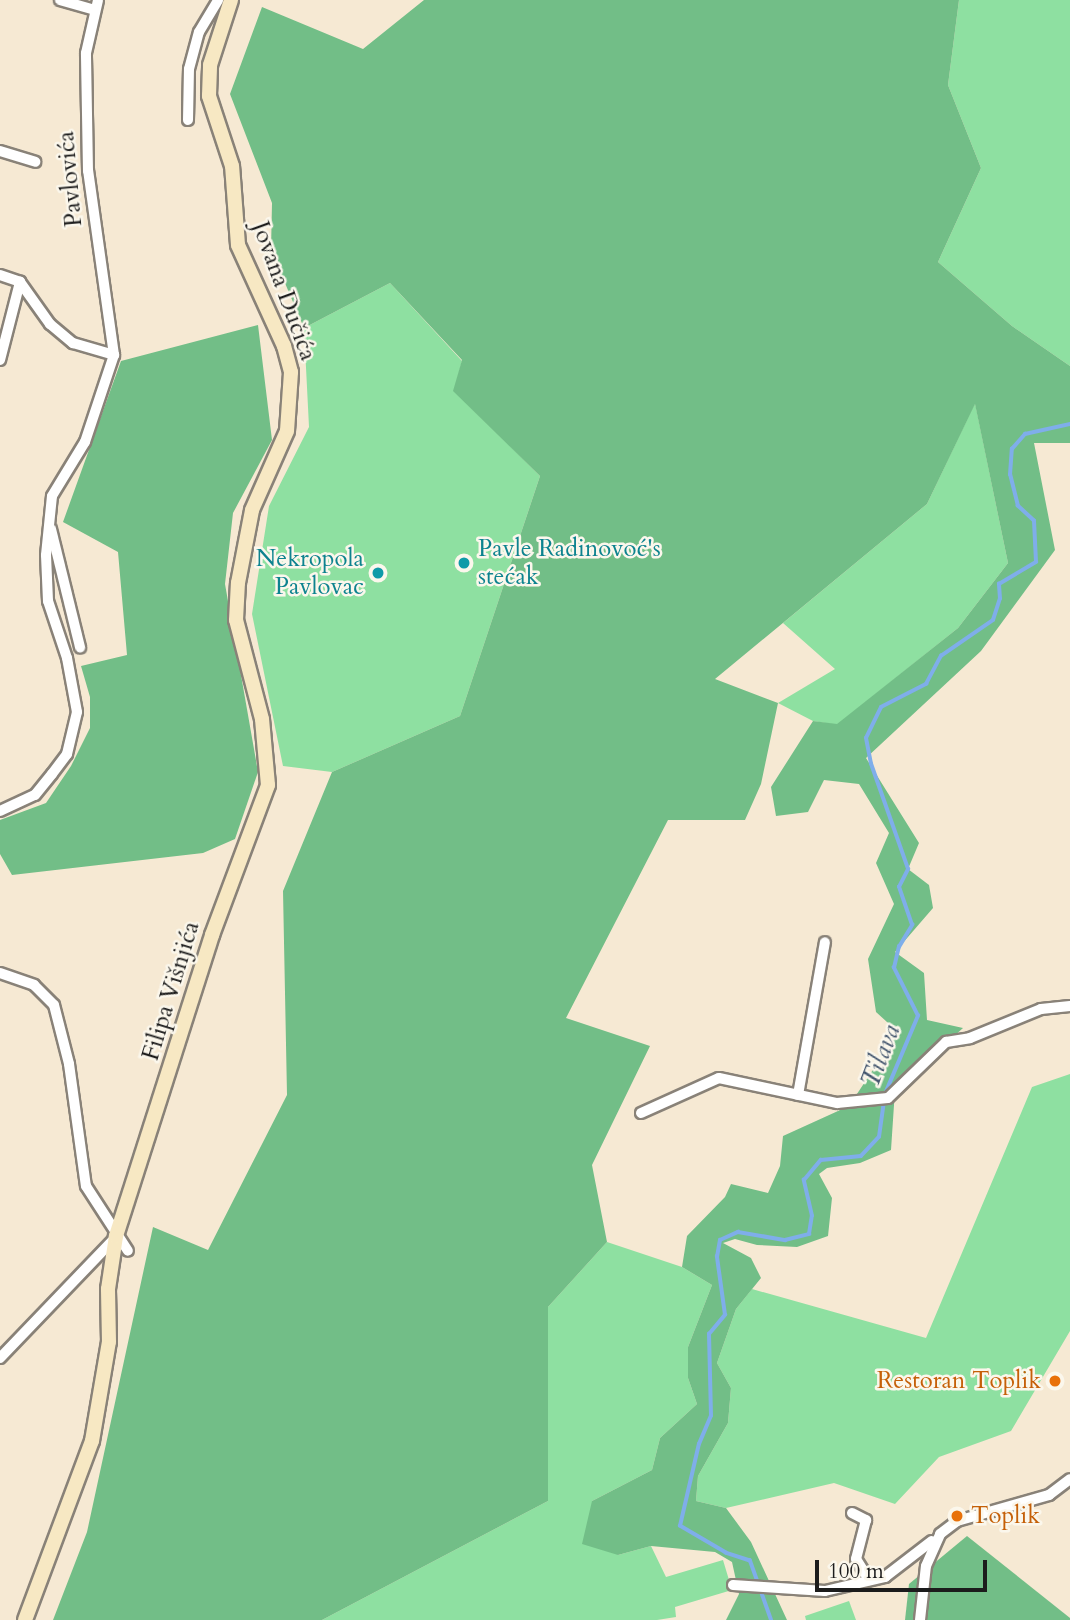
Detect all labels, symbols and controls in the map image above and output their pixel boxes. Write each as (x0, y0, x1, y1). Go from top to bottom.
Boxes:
street label: Pavlovića (51, 130, 89, 228)
street label: Jovana Dučića (246, 218, 322, 364)
place label: Pavle Radinovoć's stećak (478, 535, 661, 591)
place label: Nekropola Pavlovac (256, 545, 364, 601)
marker: Pavle Radinovoć's stećak (456, 555, 472, 571)
marker: Nekropola Pavlovac (370, 565, 386, 581)
street label: Filipa Višnjića (136, 918, 206, 1064)
water label: Tilava (855, 1020, 907, 1092)
place label: Restoran Toplik (877, 1367, 1041, 1395)
marker: Restoran Toplik (1047, 1373, 1063, 1389)
place label: Toplik (971, 1502, 1040, 1530)
marker: Toplik (949, 1508, 965, 1524)
scale bar (818, 1546, 990, 1590)
text: 100 m (828, 1557, 884, 1586)

